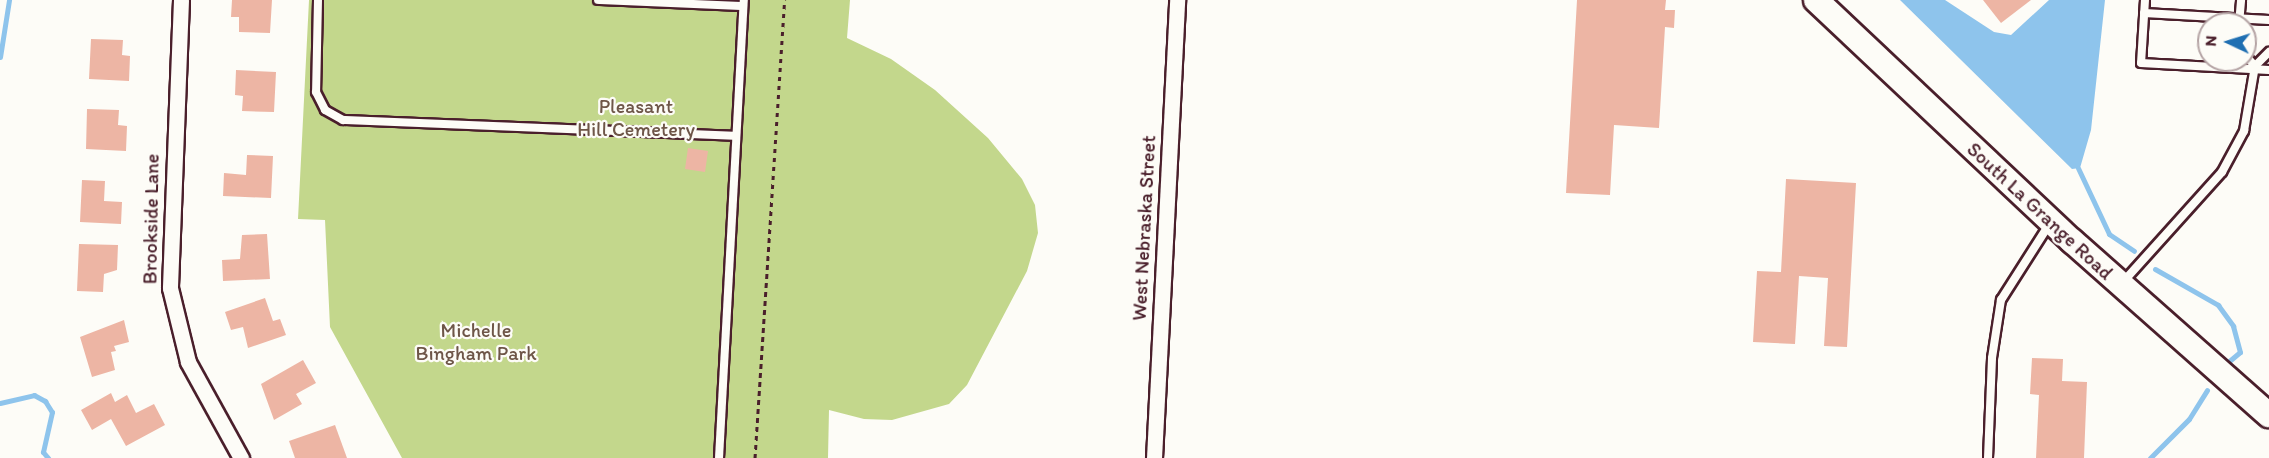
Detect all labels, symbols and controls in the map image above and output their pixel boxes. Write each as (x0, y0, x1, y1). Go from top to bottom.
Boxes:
north arrow (2197, 12, 2257, 72)
text: N (2201, 35, 2220, 47)
park label: Pleasant Hill Cemetery (577, 94, 695, 141)
street label: West Nebraska Street (1127, 135, 1161, 321)
street label: South La Grange Road (1962, 137, 2118, 285)
street label: Brookside Lane (138, 153, 164, 285)
park label: Michelle Bingham Park (416, 319, 536, 366)

